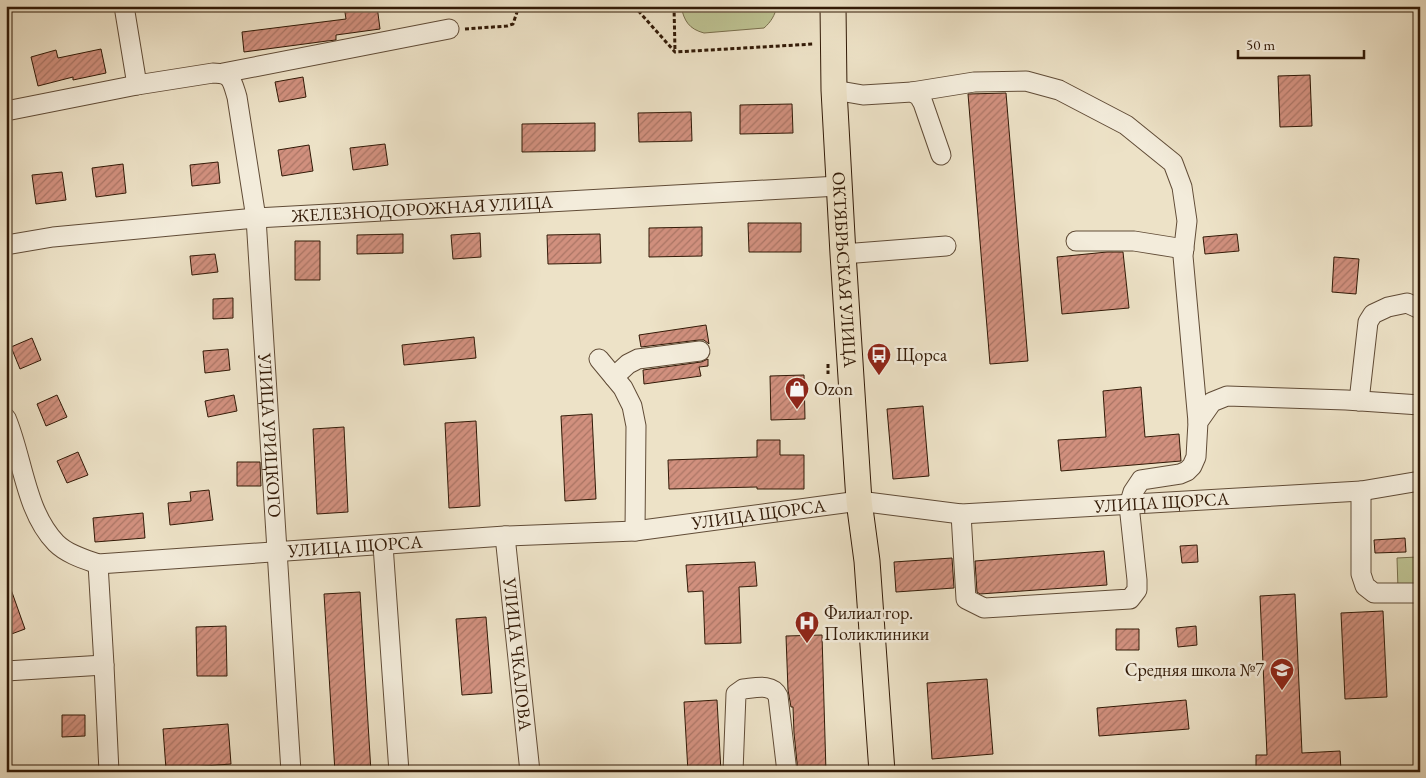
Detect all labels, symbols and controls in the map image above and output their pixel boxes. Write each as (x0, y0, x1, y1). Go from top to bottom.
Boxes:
scale bar (1238, 28, 1365, 60)
text: 50 m (1246, 35, 1275, 54)
street label: ОКТЯБРЬСКАЯ УЛИЦА (828, 171, 862, 369)
street label: ЖЕЛЕЗНОДОРОЖНАЯ УЛИЦА (290, 190, 554, 227)
bus stop icon: Щорса (866, 342, 892, 376)
place label: Щорса (896, 343, 948, 366)
street label: УЛИЦА УРИЦКОГО (253, 351, 287, 518)
shop icon: Ozon (784, 376, 810, 410)
place label: Ozon (814, 377, 853, 400)
street label: УЛИЦА ЩОРСА (1092, 487, 1230, 517)
street label: УЛИЦА ЩОРСА (689, 494, 828, 534)
street label: УЛИЦА ЩОРСА (286, 530, 424, 562)
street label: УЛИЦА ЧКАЛОВА (498, 576, 538, 732)
place label: Филиал гор. Поликлиники (824, 601, 930, 645)
hospital icon: Филиал гор. Поликлиники (794, 610, 820, 644)
school or university icon: Средняя школа №7 (1269, 657, 1295, 691)
place label: Средняя школа №7 (1125, 658, 1264, 681)

